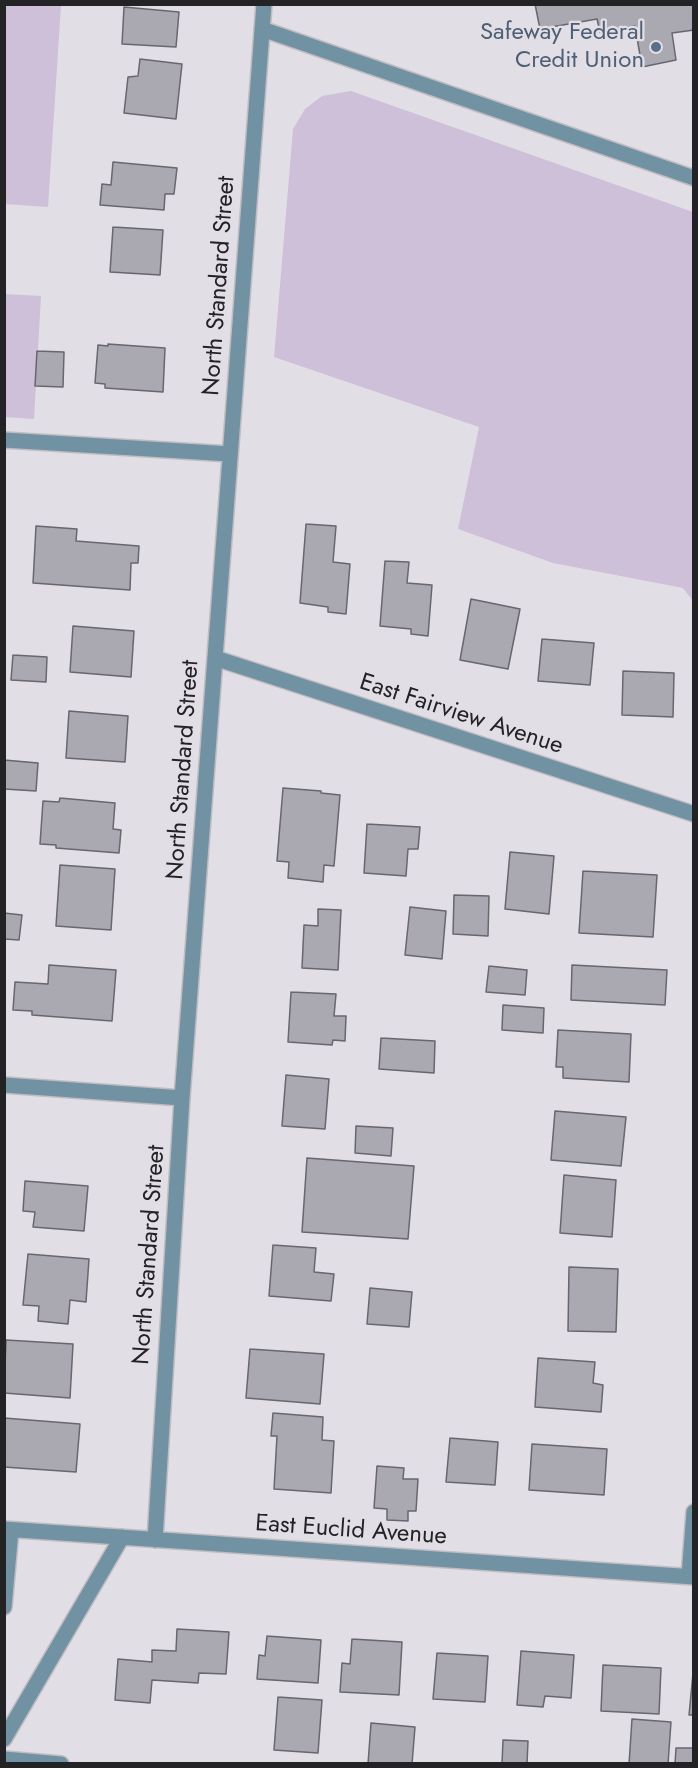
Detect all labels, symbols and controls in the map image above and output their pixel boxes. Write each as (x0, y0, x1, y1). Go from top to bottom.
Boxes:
place label: Safeway Federal Credit Union (480, 19, 644, 75)
marker: Safeway Federal Credit Union (649, 40, 663, 54)
street label: North Standard Street (198, 175, 242, 397)
street label: North Standard Street (162, 659, 206, 881)
street label: East Fairview Avenue (356, 668, 566, 762)
street label: North Standard Street (128, 1144, 172, 1366)
street label: East Euclid Avenue (254, 1510, 448, 1552)

